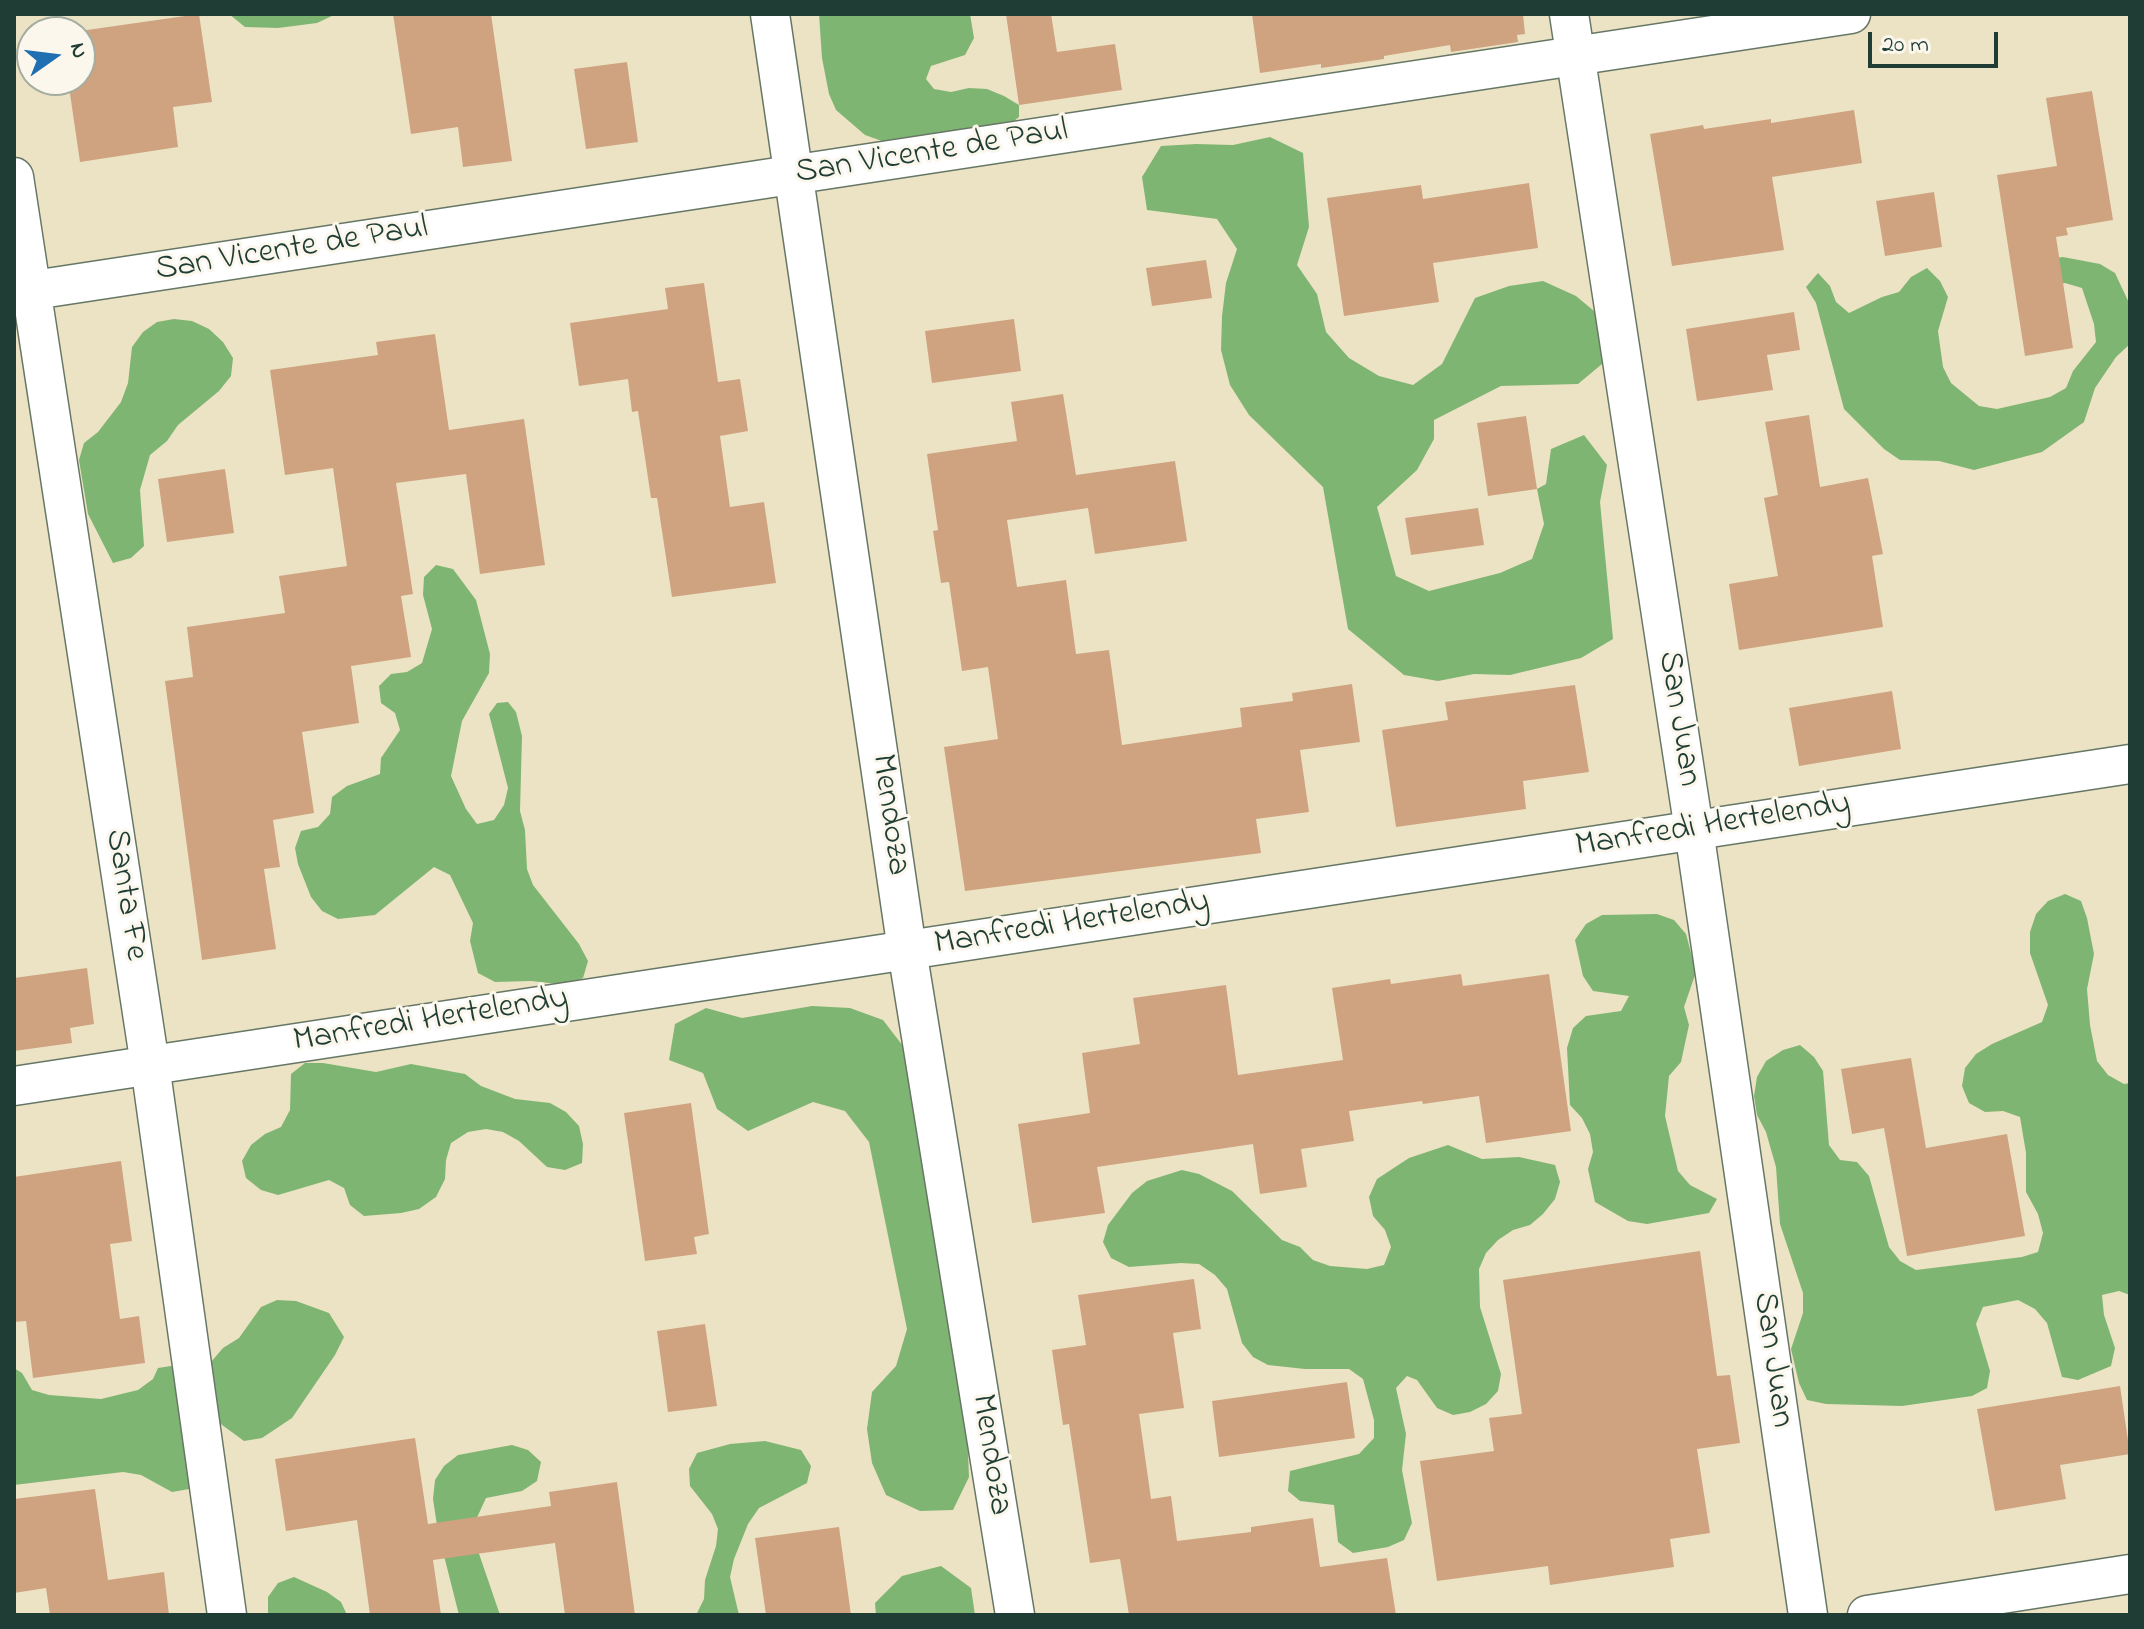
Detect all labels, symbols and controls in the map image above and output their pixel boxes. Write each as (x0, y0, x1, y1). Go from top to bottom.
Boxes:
north arrow (16, 16, 96, 96)
scale bar (1872, 16, 2002, 66)
text: 20 m (1882, 28, 1929, 63)
text: N (60, 40, 95, 62)
street label: San Vicente de Paul (793, 112, 1071, 196)
street label: San Vicente de Paul (153, 209, 431, 293)
street label: San Juan (1646, 648, 1708, 790)
street label: Mendoza (859, 752, 917, 878)
street label: Manfredi Hertelendy (1573, 785, 1853, 869)
street label: Santa Fe (93, 826, 155, 964)
street label: Manfredi Hertelendy (932, 883, 1212, 967)
street label: Manfredi Hertelendy (291, 980, 571, 1064)
street label: San Juan (1741, 1290, 1801, 1430)
street label: Mendoza (959, 1392, 1019, 1518)

